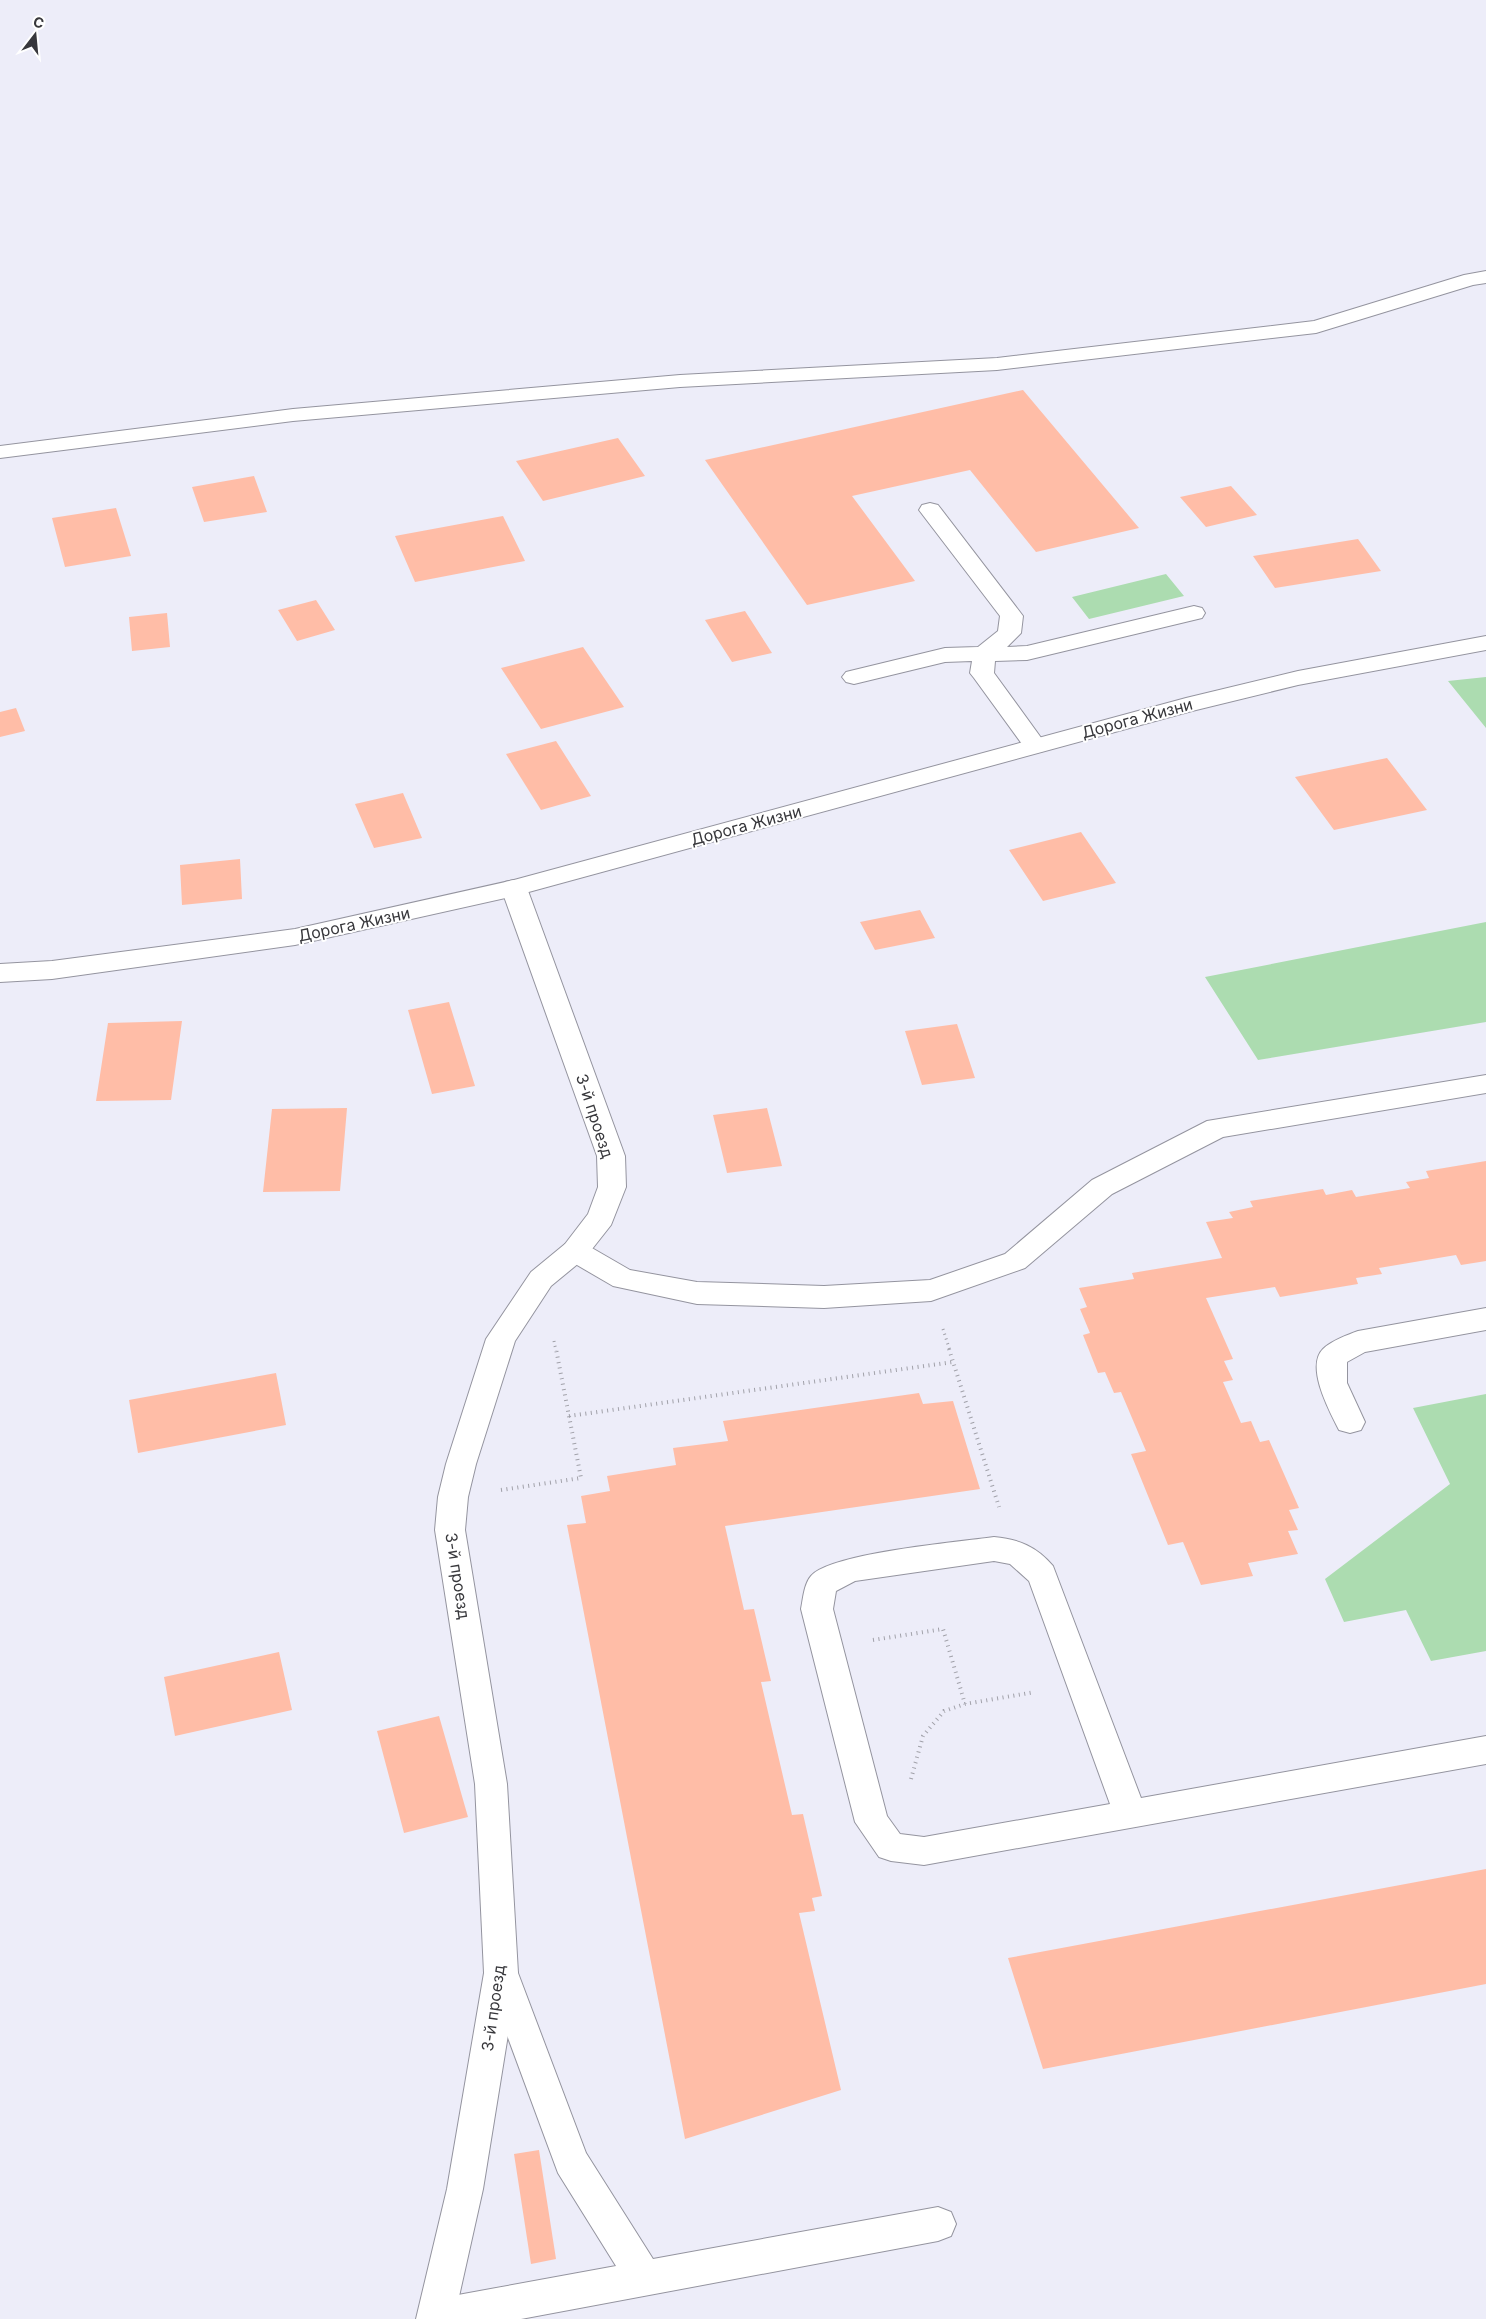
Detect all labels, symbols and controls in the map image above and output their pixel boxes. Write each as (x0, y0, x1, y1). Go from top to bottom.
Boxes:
north arrow (10, 10, 60, 60)
text: С (31, 12, 46, 32)
street label: Дорога Жизни (1079, 694, 1195, 742)
street label: Дорога Жизни (688, 801, 804, 849)
street label: Дорога Жизни (296, 902, 412, 946)
street label: 3-й проезд (572, 1071, 618, 1161)
street label: 3-й проезд (441, 1531, 475, 1621)
street label: 3-й проезд (477, 1963, 509, 2053)

